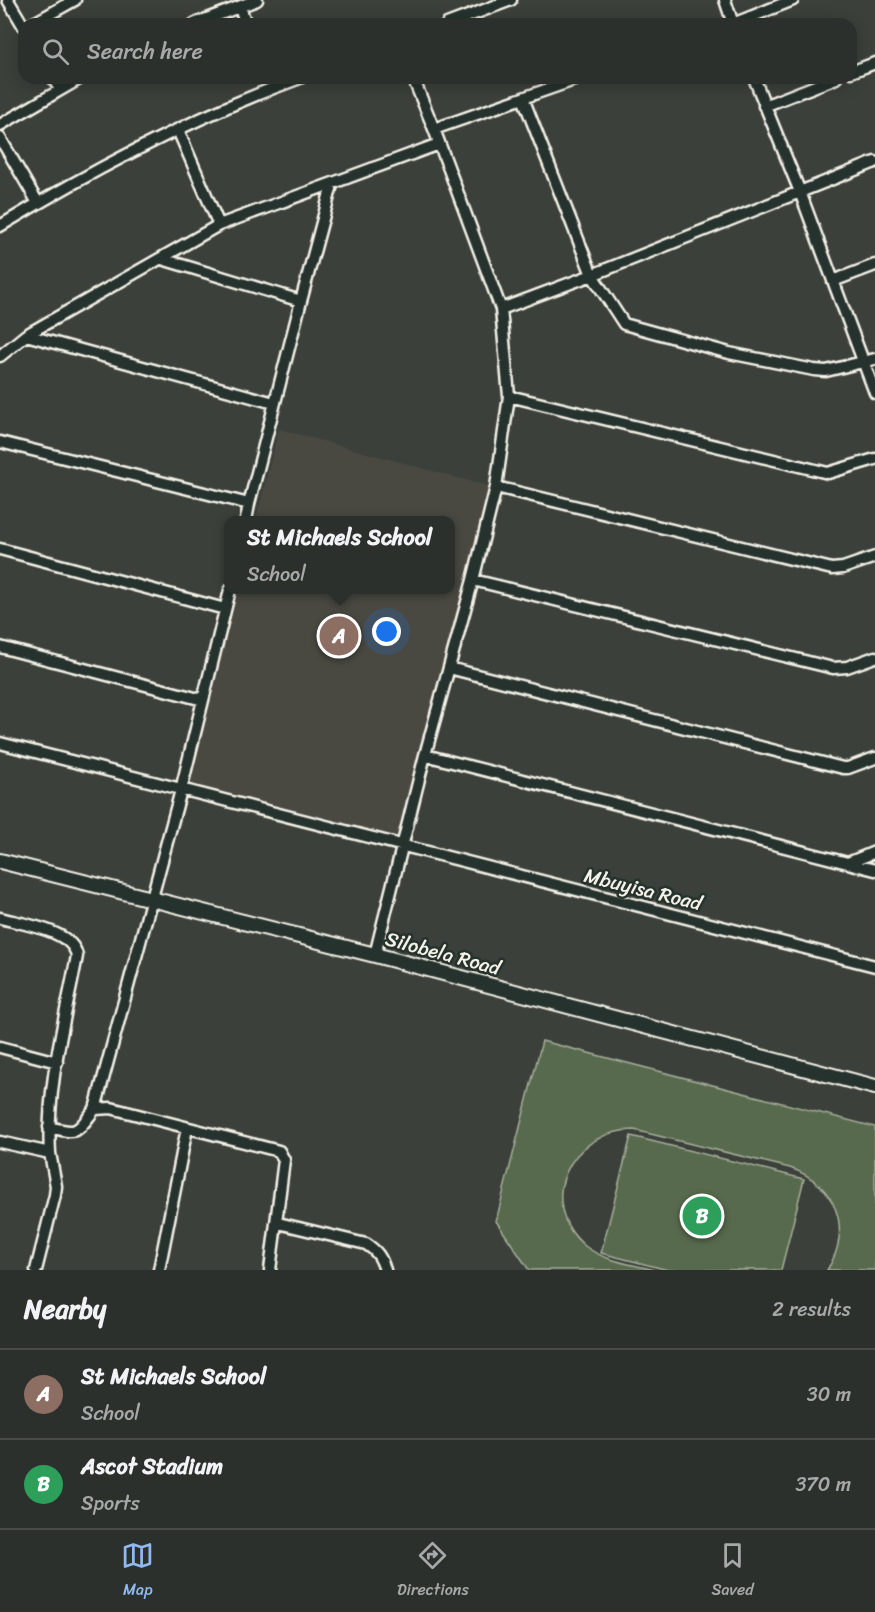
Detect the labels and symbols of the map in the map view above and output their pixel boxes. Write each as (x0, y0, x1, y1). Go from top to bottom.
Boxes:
pin: A (320, 614, 358, 658)
your location (372, 617, 401, 646)
street label: Mbuyisa Road (580, 858, 707, 921)
street label: Silobela Road (381, 921, 506, 986)
pin: B (682, 1194, 722, 1238)

